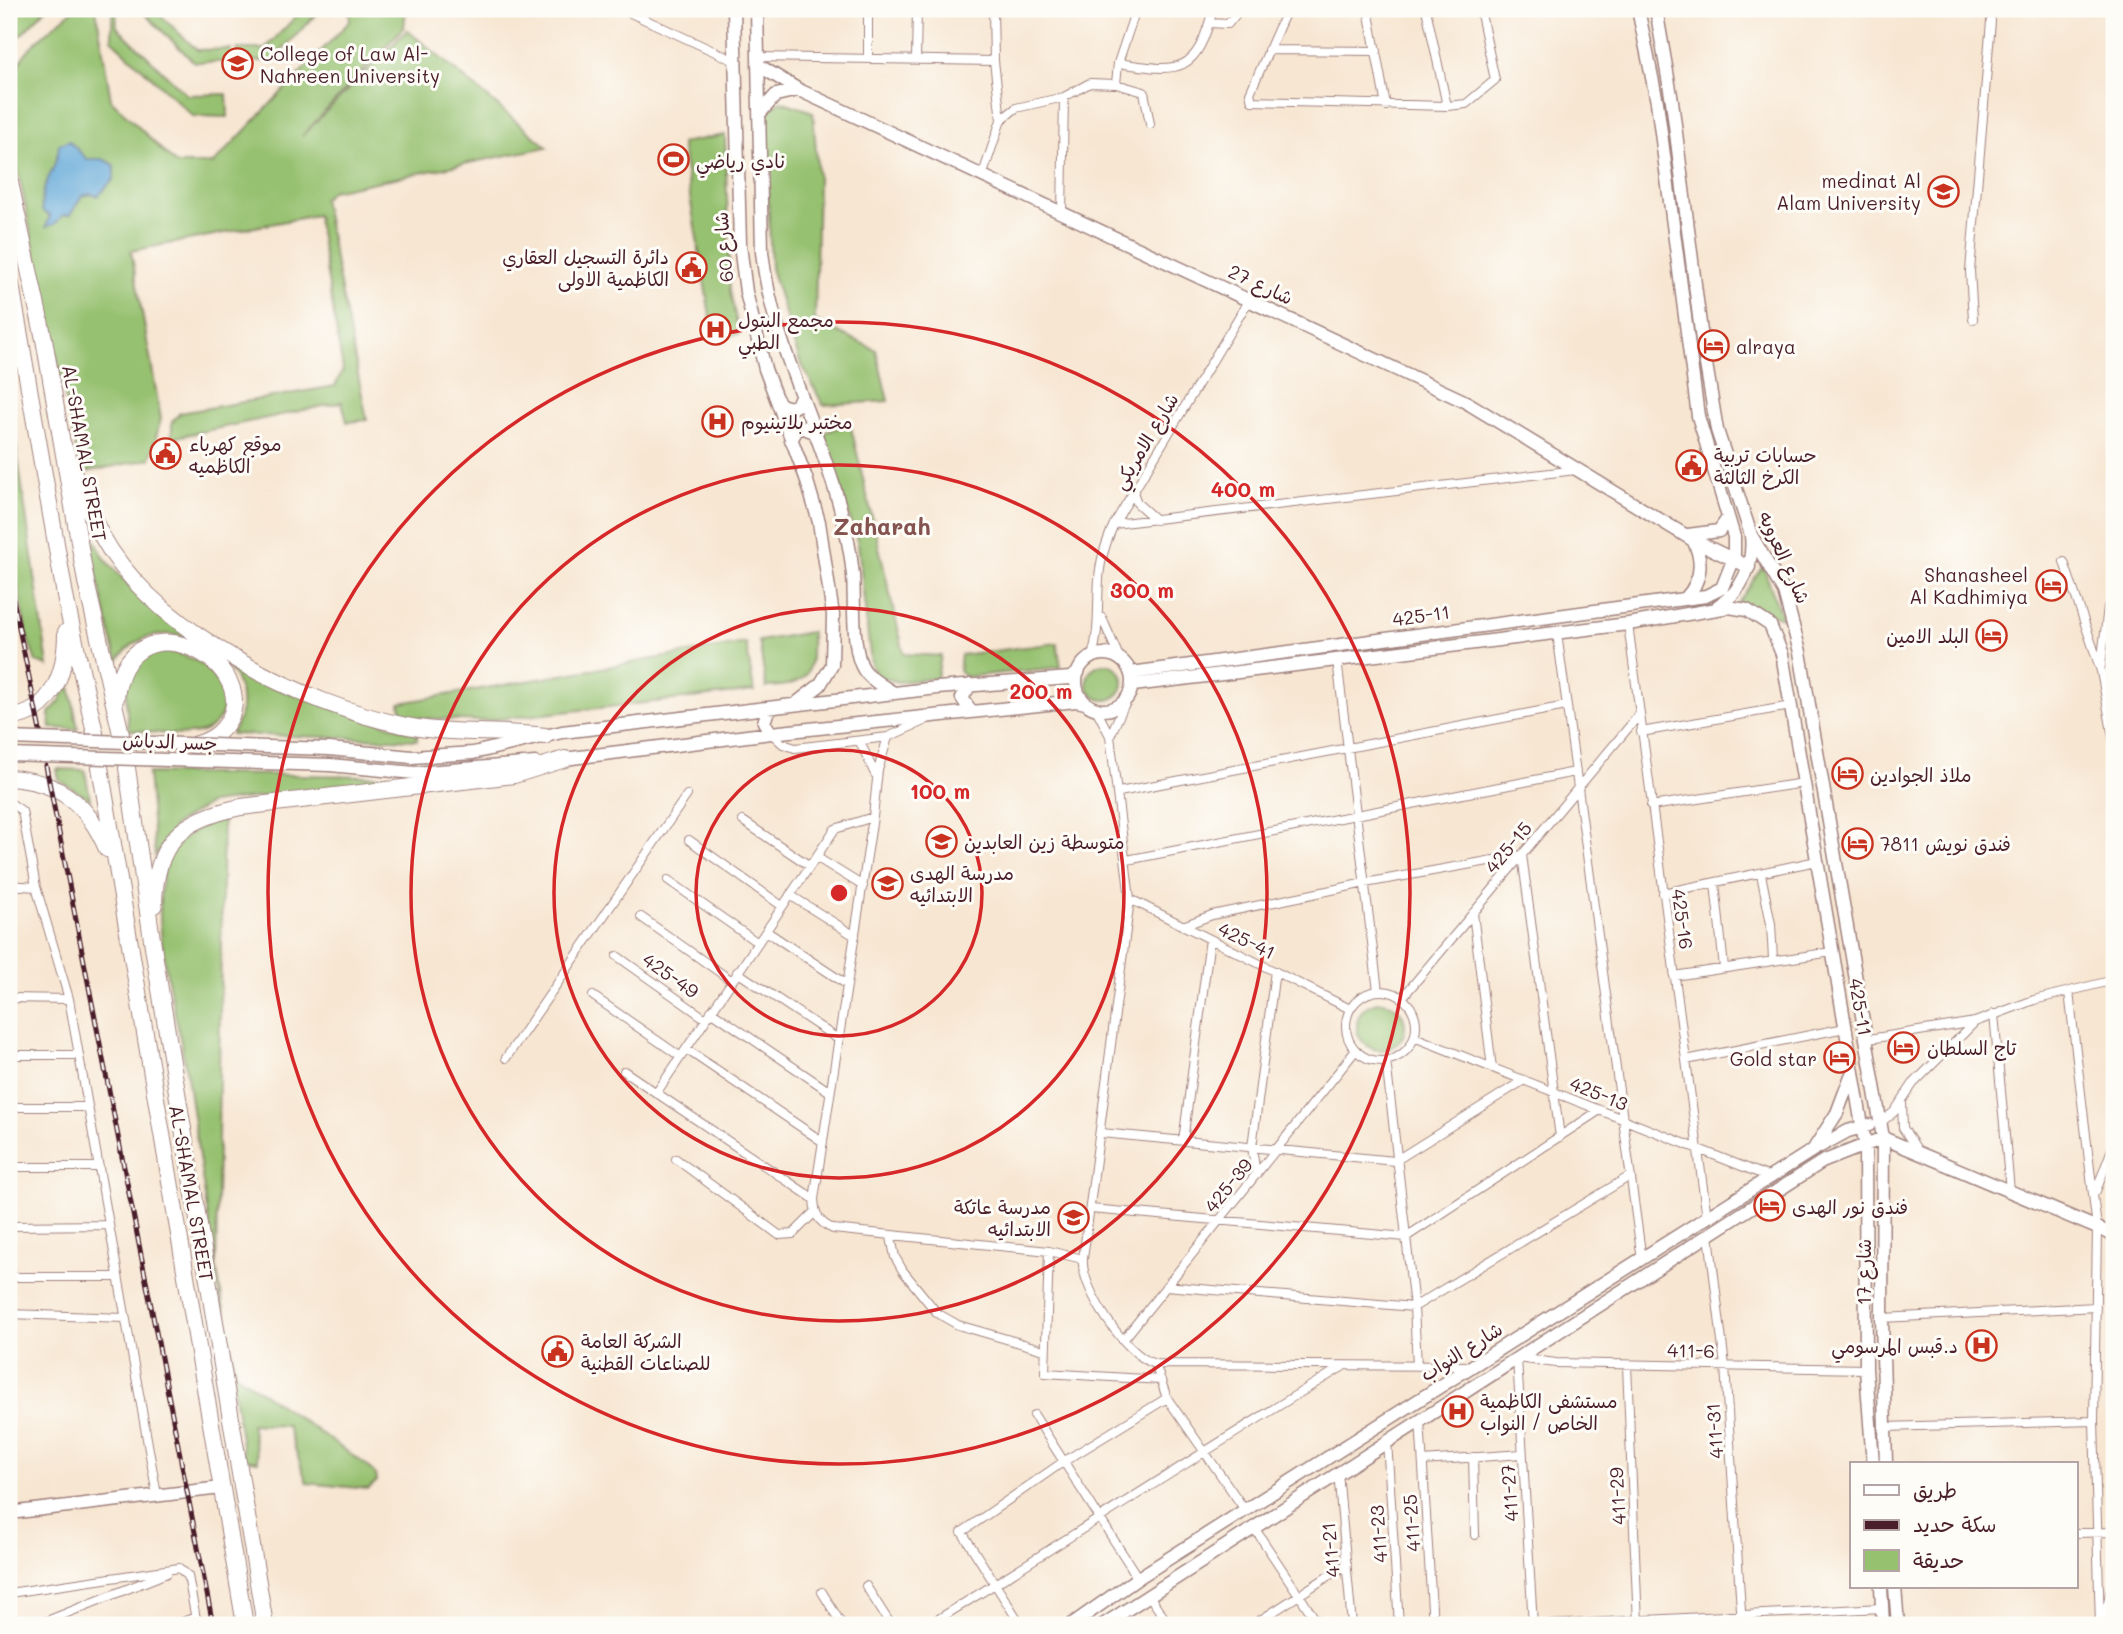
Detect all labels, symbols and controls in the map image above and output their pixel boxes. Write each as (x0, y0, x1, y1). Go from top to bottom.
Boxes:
place label: College of Law Al- Nahreen University (260, 41, 440, 88)
school or university icon: College of Law Al- Nahreen University (220, 47, 254, 81)
sports icon: نادي رياضي (656, 143, 690, 177)
place label: نادي رياضي (696, 148, 785, 178)
place label: medinat Al Alam University (1776, 168, 1921, 215)
school or university icon: medinat Al Alam University (1927, 174, 1961, 208)
street label: شارع 60 (707, 211, 741, 283)
place label: دائرة التسجيل العقاري الكاظمية الاولى (502, 244, 669, 292)
public building icon: دائرة التسجيل العقاري الكاظمية الاولى (675, 250, 709, 284)
street label: شارع 27 (1224, 258, 1297, 312)
place label: مجمع البتول الطبي (738, 307, 834, 359)
hospital icon: مجمع البتول الطبي (698, 313, 732, 347)
hotel icon: alraya (1696, 329, 1730, 363)
place label: alraya (1736, 334, 1796, 359)
street label: AL-SHAMAL STREET (57, 363, 113, 543)
street label: شارع الامريكي (1106, 388, 1188, 496)
hospital icon: مختبر بلاتينيوم (701, 404, 735, 438)
place label: مختبر بلاتينيوم (741, 409, 853, 437)
place label: موقع كهرباء الكاظميه (189, 431, 281, 478)
public building icon: موقع كهرباء الكاظميه (149, 437, 183, 471)
place label: حسابات تربية الكرخ الثالثة (1714, 442, 1817, 490)
public building icon: حسابات تربية الكرخ الثالثة (1674, 448, 1708, 482)
text: 400 m (1211, 475, 1275, 502)
street label: شارع العروبه (1752, 507, 1817, 608)
district label: Zaharah (833, 511, 931, 541)
place label: Shanasheel Al Kadhimiya (1909, 562, 2028, 609)
hotel icon: Shanasheel Al Kadhimiya (2034, 568, 2068, 602)
text: 300 m (1110, 576, 1174, 603)
street label: 425-11 (1391, 599, 1451, 631)
hotel icon: البلد الامين (1975, 618, 2009, 652)
place label: البلد الامين (1886, 623, 1969, 648)
text: 200 m (1010, 677, 1072, 704)
street label: جسر الدباش (122, 727, 218, 755)
hotel icon: ملاذ الجوادين (1830, 757, 1864, 791)
place label: ملاذ الجوادين (1870, 762, 1971, 788)
text: 100 m (910, 777, 970, 804)
street label: 425-15 (1479, 816, 1537, 878)
school or university icon: متوسطة زين العابدين (924, 824, 958, 858)
hotel icon: فندق نويش 7811 (1840, 826, 1874, 860)
place label: متوسطة زين العابدين (964, 829, 1124, 854)
place label: فندق نويش 7811 (1880, 831, 2011, 856)
place label: مدرسة الهدى الابتدائيه (910, 860, 1014, 907)
school or university icon: مدرسة الهدى الابتدائيه (870, 866, 904, 900)
centre of rings (827, 881, 851, 905)
street label: 425-16 (1666, 887, 1700, 951)
street label: 425-41 (1214, 916, 1280, 964)
street label: 425-49 (638, 947, 704, 1003)
street label: 425-11 (1844, 976, 1878, 1038)
hotel icon: تاج السلطان (1887, 1030, 1921, 1064)
place label: تاج السلطان (1927, 1035, 2017, 1061)
hotel icon: Gold star (1823, 1041, 1857, 1075)
place label: Gold star (1730, 1046, 1817, 1071)
street label: 425-13 (1566, 1070, 1632, 1116)
street label: AL-SHAMAL STREET (164, 1103, 220, 1283)
street label: 425-39 (1198, 1153, 1258, 1217)
hotel icon: فندق نور الهدى (1752, 1189, 1786, 1223)
place label: مدرسة عاتكة الابتدائيه (954, 1194, 1051, 1241)
place label: فندق نور الهدى (1792, 1194, 1908, 1219)
school or university icon: مدرسة عاتكة الابتدائيه (1057, 1200, 1091, 1234)
street label: شارع 17 (1851, 1239, 1878, 1305)
street label: شارع النواب (1415, 1316, 1508, 1388)
place label: الشركة العامة للصناعات القطنية (581, 1328, 711, 1375)
hospital icon: د.قبس المرسومي (1964, 1328, 1998, 1362)
place label: د.قبس المرسومي (1831, 1333, 1958, 1363)
public building icon: الشركة العامة للصناعات القطنية (541, 1334, 575, 1368)
street label: 411-6 (1667, 1337, 1715, 1363)
place label: مستشفى الكاظمية الخاص / النواب (1480, 1388, 1617, 1436)
hospital icon: مستشفى الكاظمية الخاص / النواب (1440, 1394, 1474, 1428)
street label: 411-31 (1700, 1402, 1728, 1460)
legend (1850, 1462, 2078, 1588)
street label: 411-27 (1495, 1464, 1523, 1522)
street label: 411-29 (1603, 1466, 1631, 1526)
text: طريق (1913, 1476, 1957, 1503)
street label: 411-25 (1397, 1493, 1425, 1553)
street label: 411-23 (1364, 1504, 1392, 1564)
text: سكة حديد (1913, 1510, 1997, 1537)
street label: 411-21 (1315, 1521, 1345, 1579)
text: حديقة (1913, 1546, 1964, 1573)

